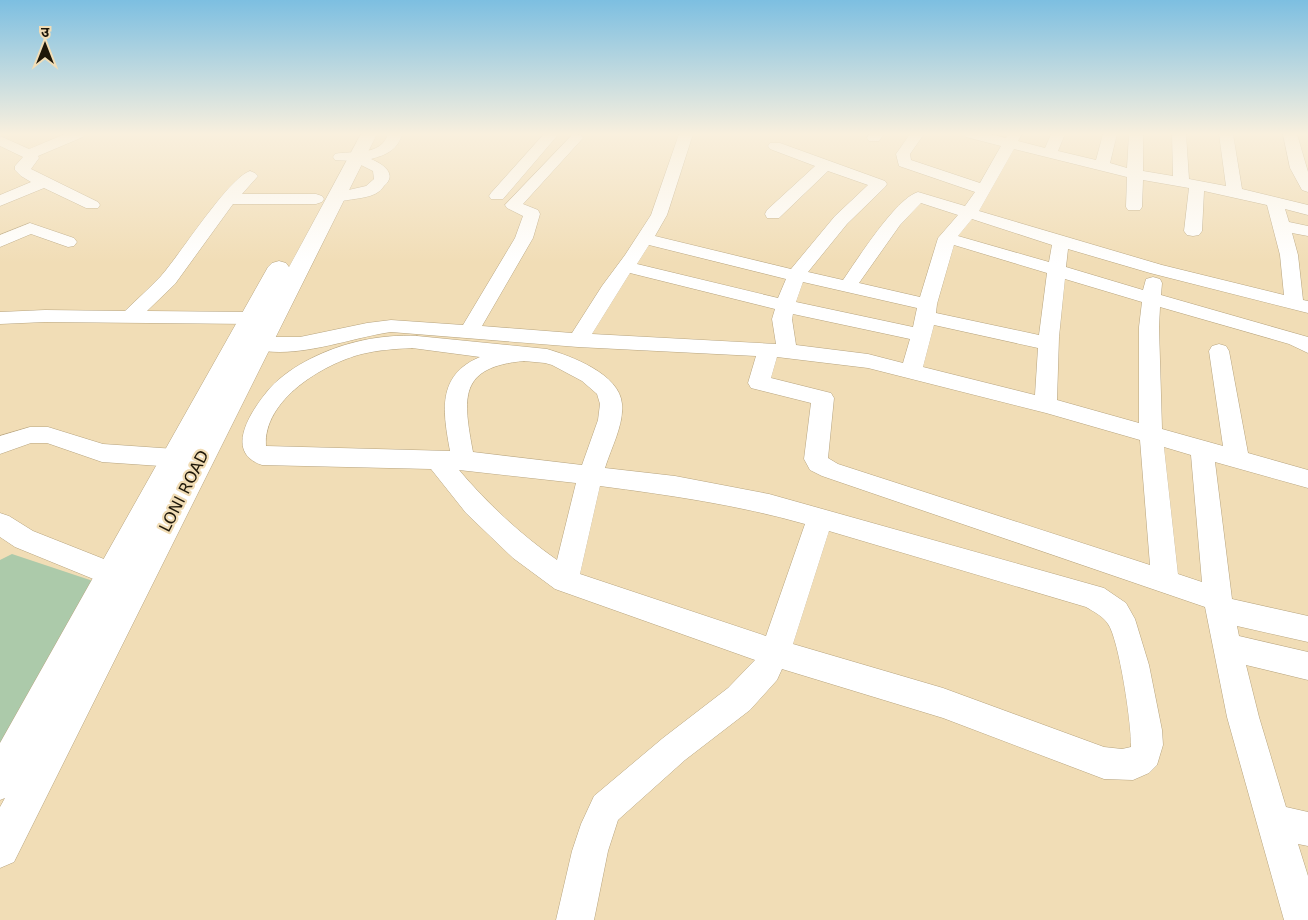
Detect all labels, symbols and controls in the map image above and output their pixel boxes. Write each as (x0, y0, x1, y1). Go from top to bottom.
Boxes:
north arrow (20, 20, 70, 70)
text: उ (41, 24, 50, 40)
street label: LONI ROAD (155, 447, 213, 535)

